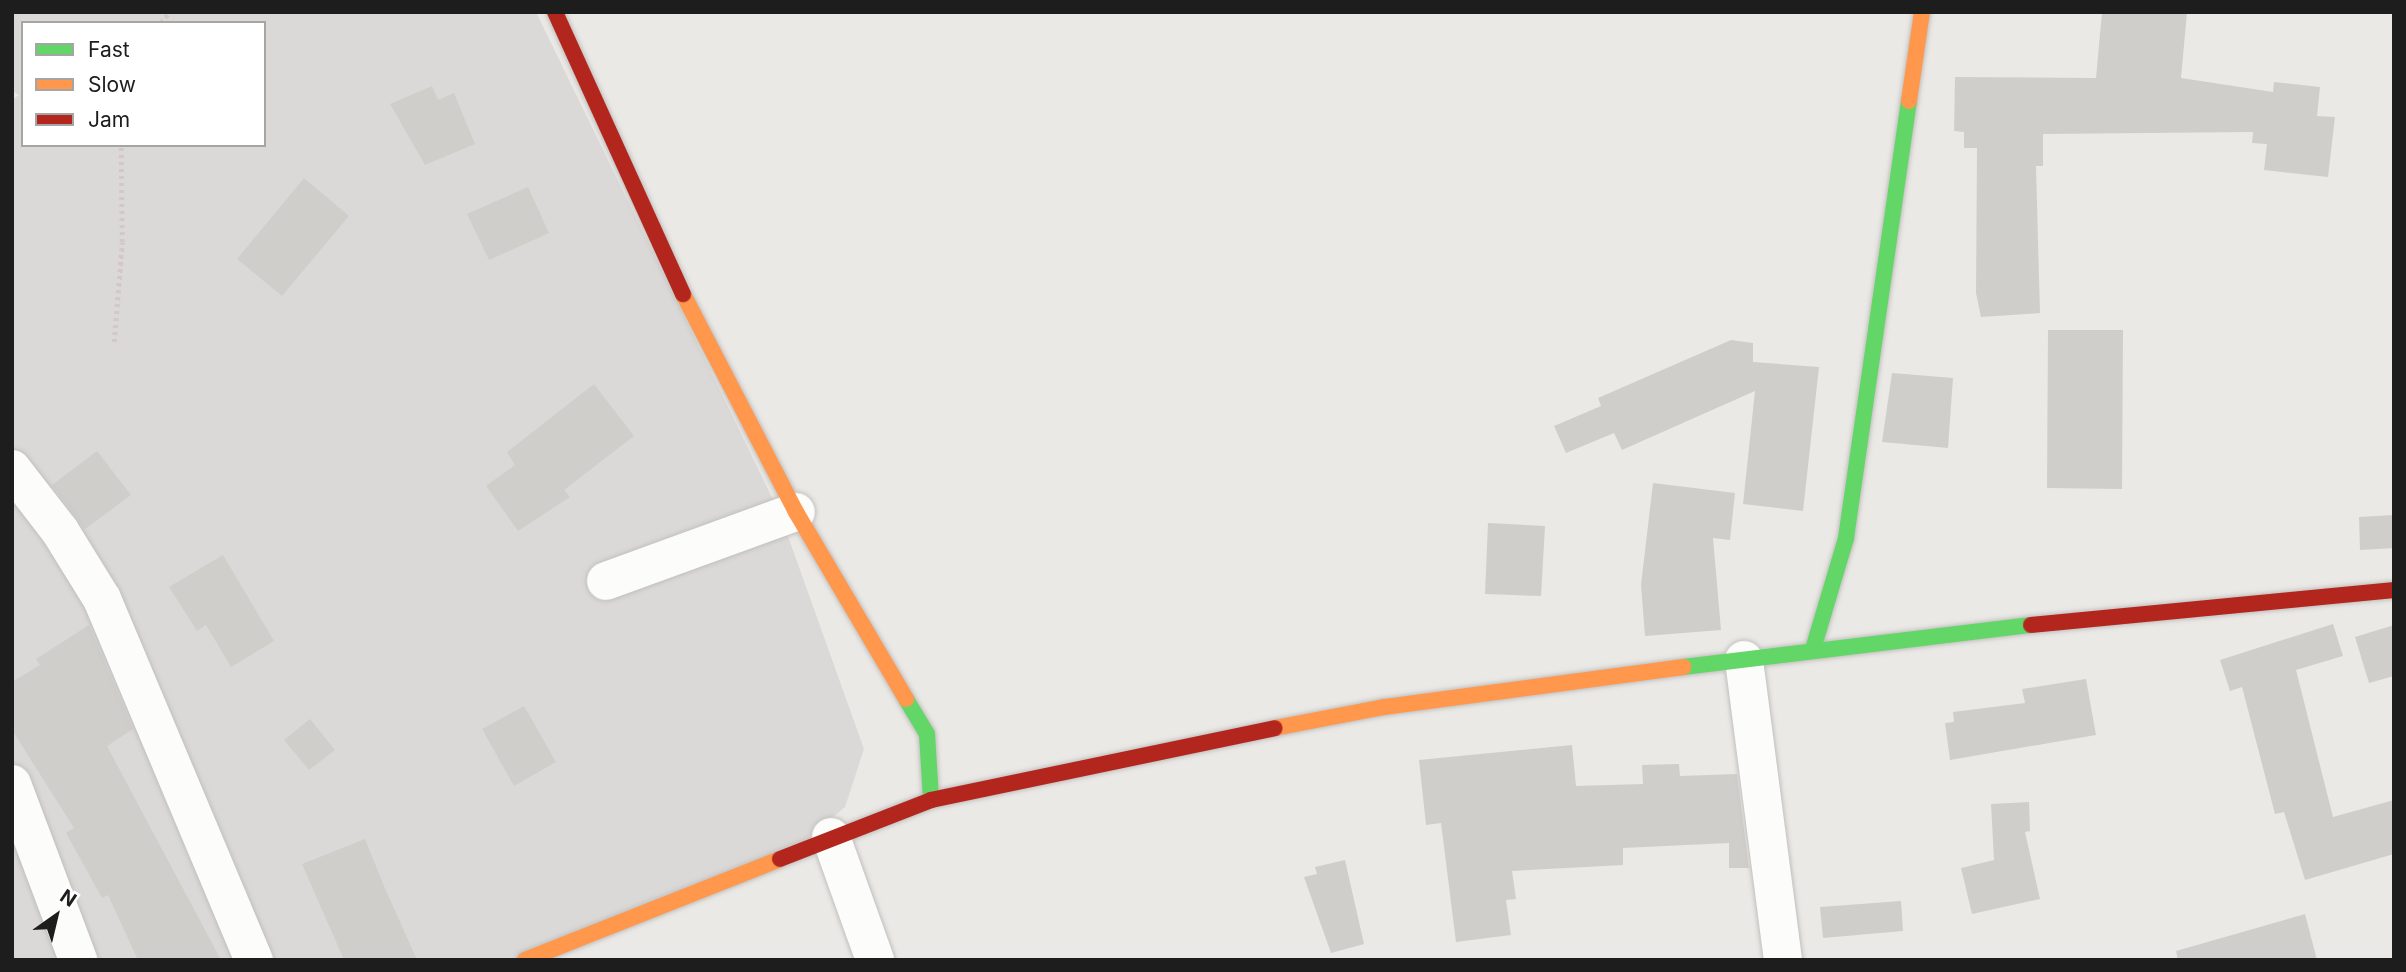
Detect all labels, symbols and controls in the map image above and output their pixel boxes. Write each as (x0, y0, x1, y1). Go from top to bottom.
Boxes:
legend (21, 21, 266, 147)
text: Fast (88, 37, 130, 62)
text: Slow (88, 72, 136, 97)
text: Jam (88, 107, 130, 132)
north arrow (21, 881, 91, 951)
text: N (56, 885, 80, 912)

